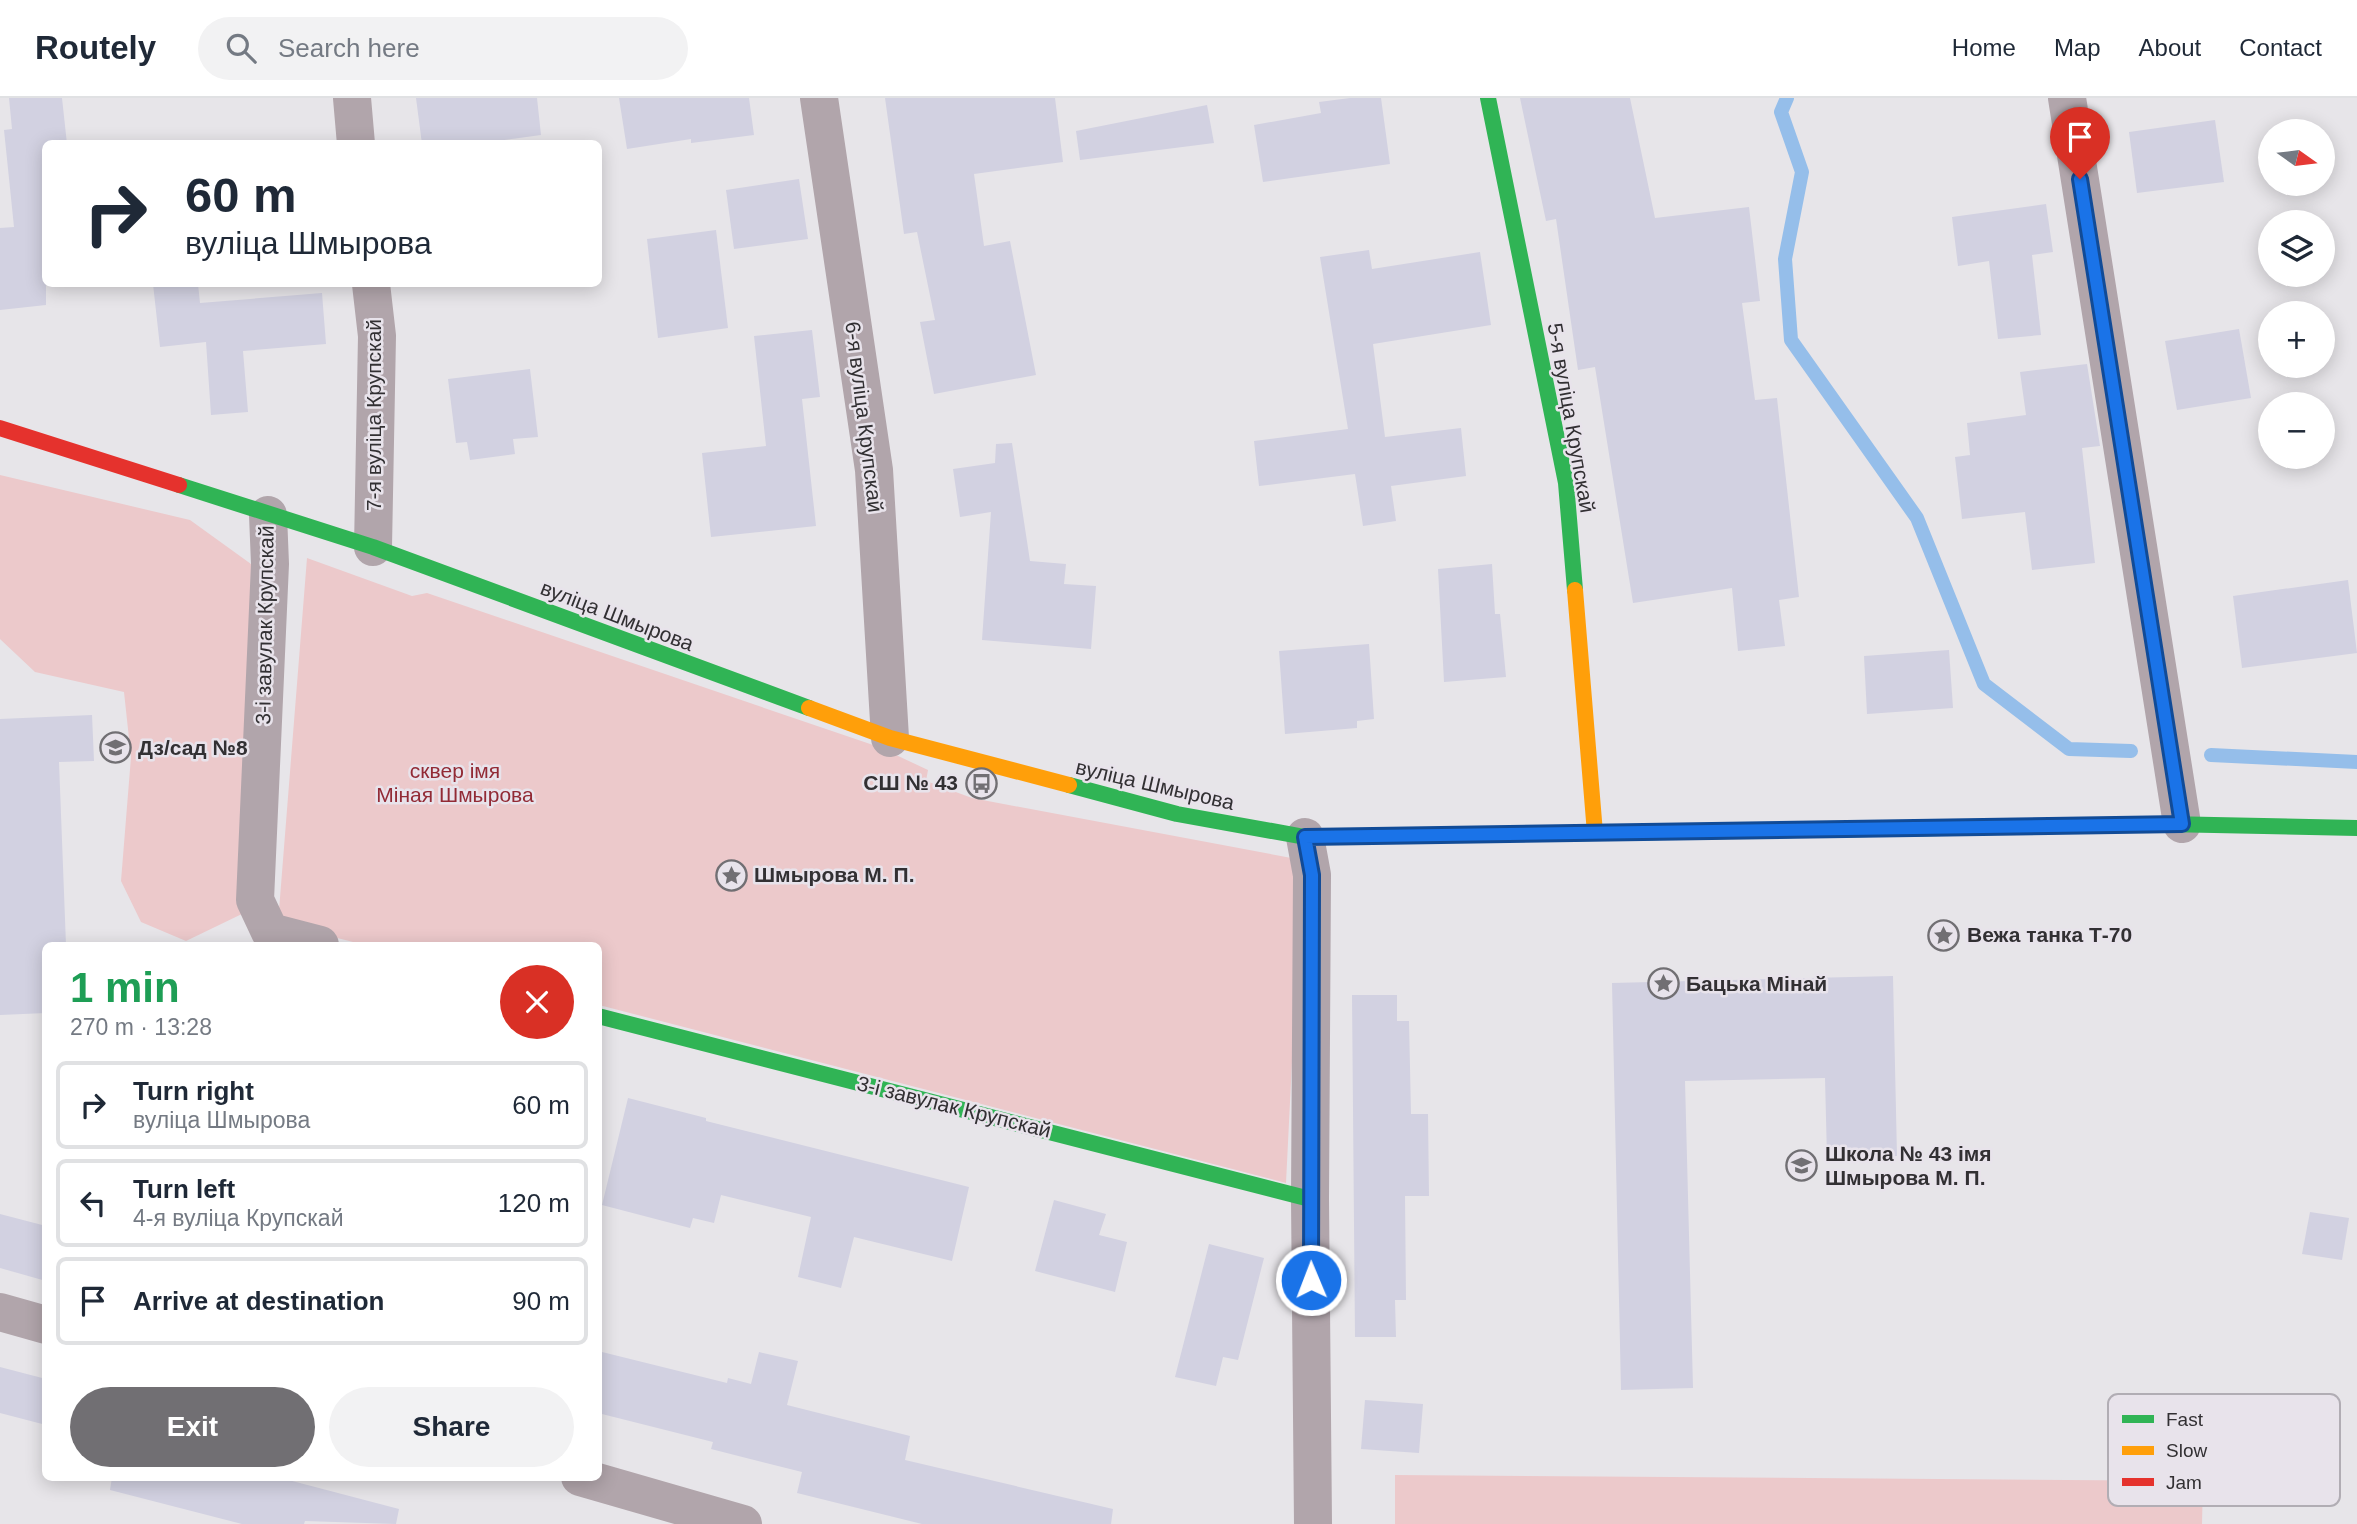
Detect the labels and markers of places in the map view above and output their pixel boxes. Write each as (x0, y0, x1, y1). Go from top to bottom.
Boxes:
pin (2050, 107, 2110, 179)
school or university icon: Дз/сад №8 (98, 731, 132, 765)
place label: Дз/сад №8 (138, 736, 248, 759)
bus stop icon: СШ № 43 (964, 766, 998, 800)
place label: СШ № 43 (863, 771, 958, 794)
place icon: Шмырова М. П. (714, 858, 748, 892)
place label: Шмырова М. П. (754, 863, 914, 886)
place icon: Вежа танка Т-70 (1927, 918, 1961, 952)
place label: Вежа танка Т-70 (1967, 923, 2132, 946)
place icon: Бацька Мінай (1646, 967, 1680, 1001)
place label: Бацька Мінай (1686, 972, 1827, 995)
place label: Школа № 43 імя Шмырова М. П. (1825, 1142, 1992, 1189)
school or university icon: Школа № 43 імя Шмырова М. П. (1785, 1149, 1819, 1183)

